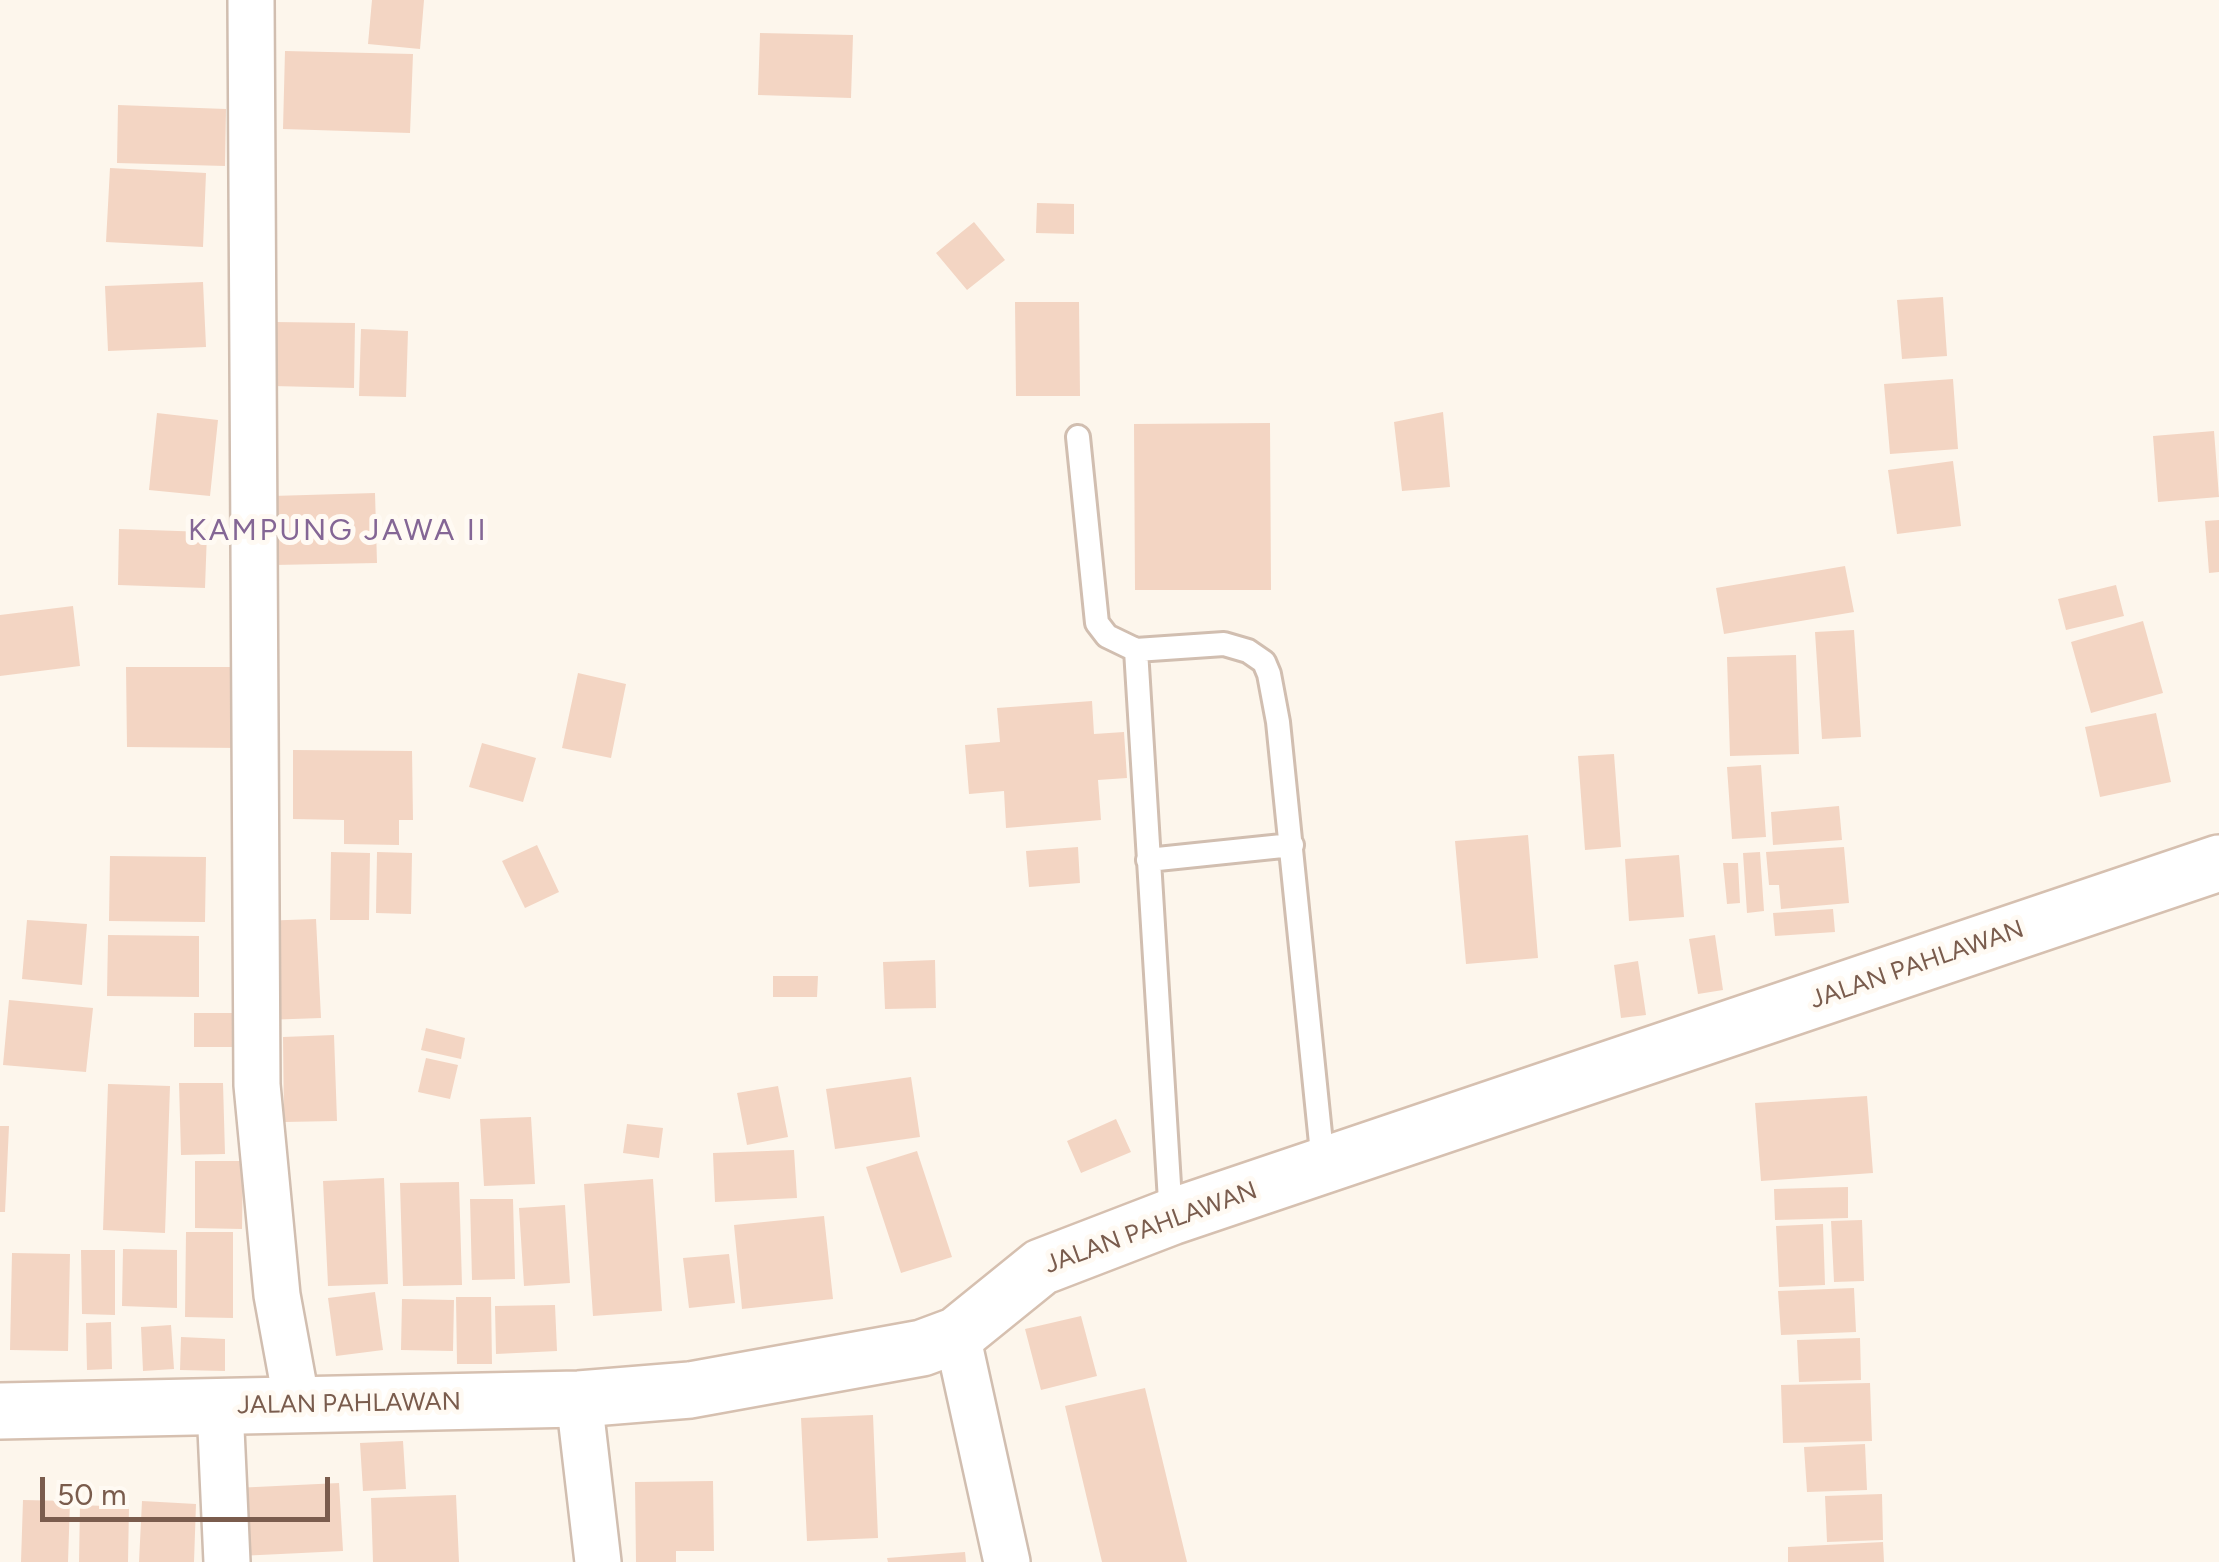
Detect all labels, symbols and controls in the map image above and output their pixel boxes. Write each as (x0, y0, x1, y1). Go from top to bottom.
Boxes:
district label: KAMPUNG JAWA II (188, 513, 488, 549)
street label: JALAN PAHLAWAN (1806, 914, 2028, 1016)
street label: JALAN PAHLAWAN (1041, 1176, 1261, 1280)
street label: JALAN PAHLAWAN (237, 1387, 461, 1421)
scale bar (45, 1457, 335, 1519)
text: 50 m (57, 1476, 126, 1513)

